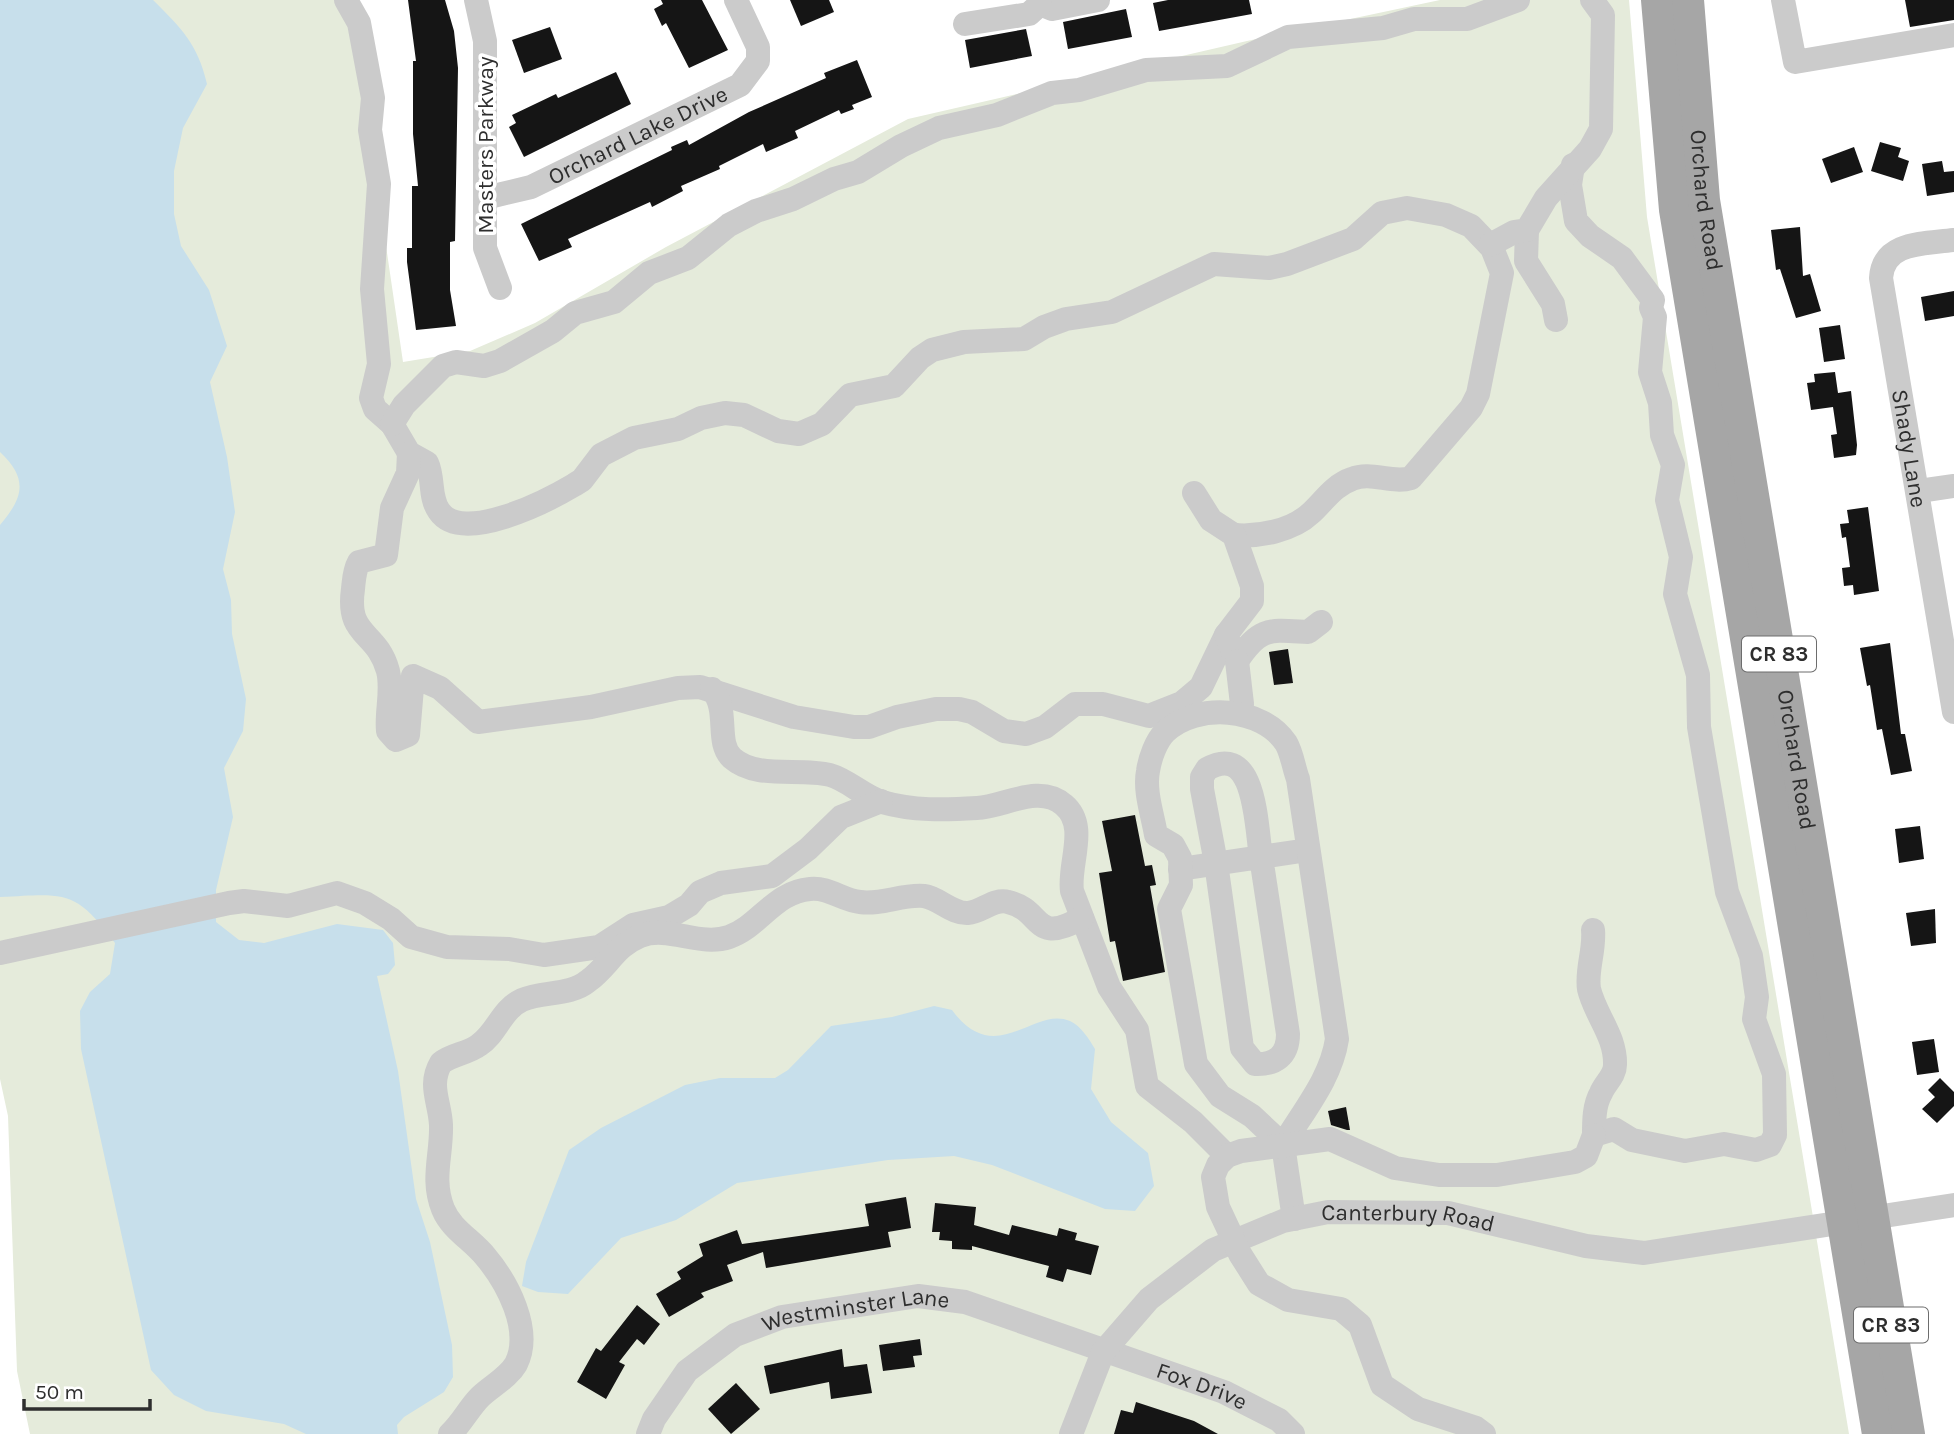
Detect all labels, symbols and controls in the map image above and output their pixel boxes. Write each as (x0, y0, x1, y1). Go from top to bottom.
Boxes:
street label: Masters Parkway (472, 56, 499, 234)
street label: Orchard Lake Drive (544, 80, 732, 191)
street label: Orchard Road (1684, 129, 1729, 273)
street label: Shady Lane (1886, 387, 1932, 510)
road number: CR 83 (1742, 636, 1816, 672)
street label: Orchard Road (1772, 687, 1821, 832)
street label: Canterbury Road (1321, 1199, 1498, 1238)
street label: Westminster Lane (758, 1282, 951, 1338)
road number: CR 83 (1854, 1308, 1928, 1342)
street label: Fox Drive (1153, 1357, 1252, 1416)
scale bar (24, 1368, 150, 1412)
text: 50 m (35, 1380, 84, 1404)

